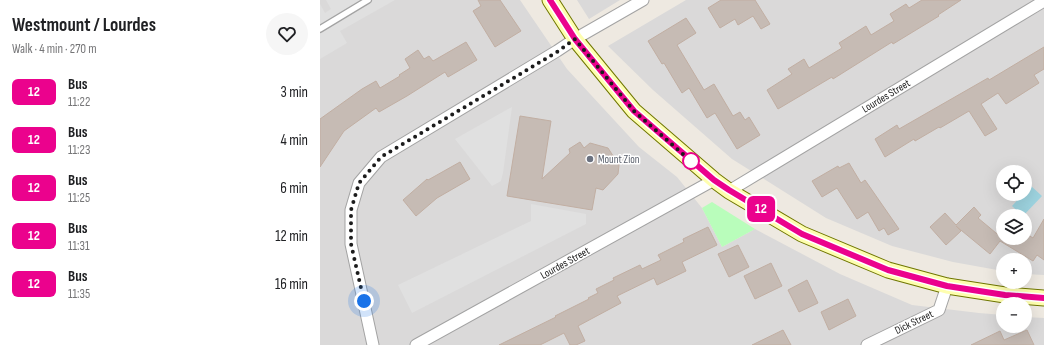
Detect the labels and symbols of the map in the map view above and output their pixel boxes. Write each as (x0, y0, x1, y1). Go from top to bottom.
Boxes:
street label: Lourdes Street (860, 76, 913, 115)
unlabelled marker (682, 152, 700, 170)
place label: Mount Zion (598, 153, 640, 166)
marker: Mount Zion (585, 154, 595, 164)
line badge: 12 (743, 196, 779, 222)
street label: Lourdes Street (538, 244, 592, 282)
your location (354, 291, 374, 311)
street label: Dick Street (893, 307, 936, 337)

